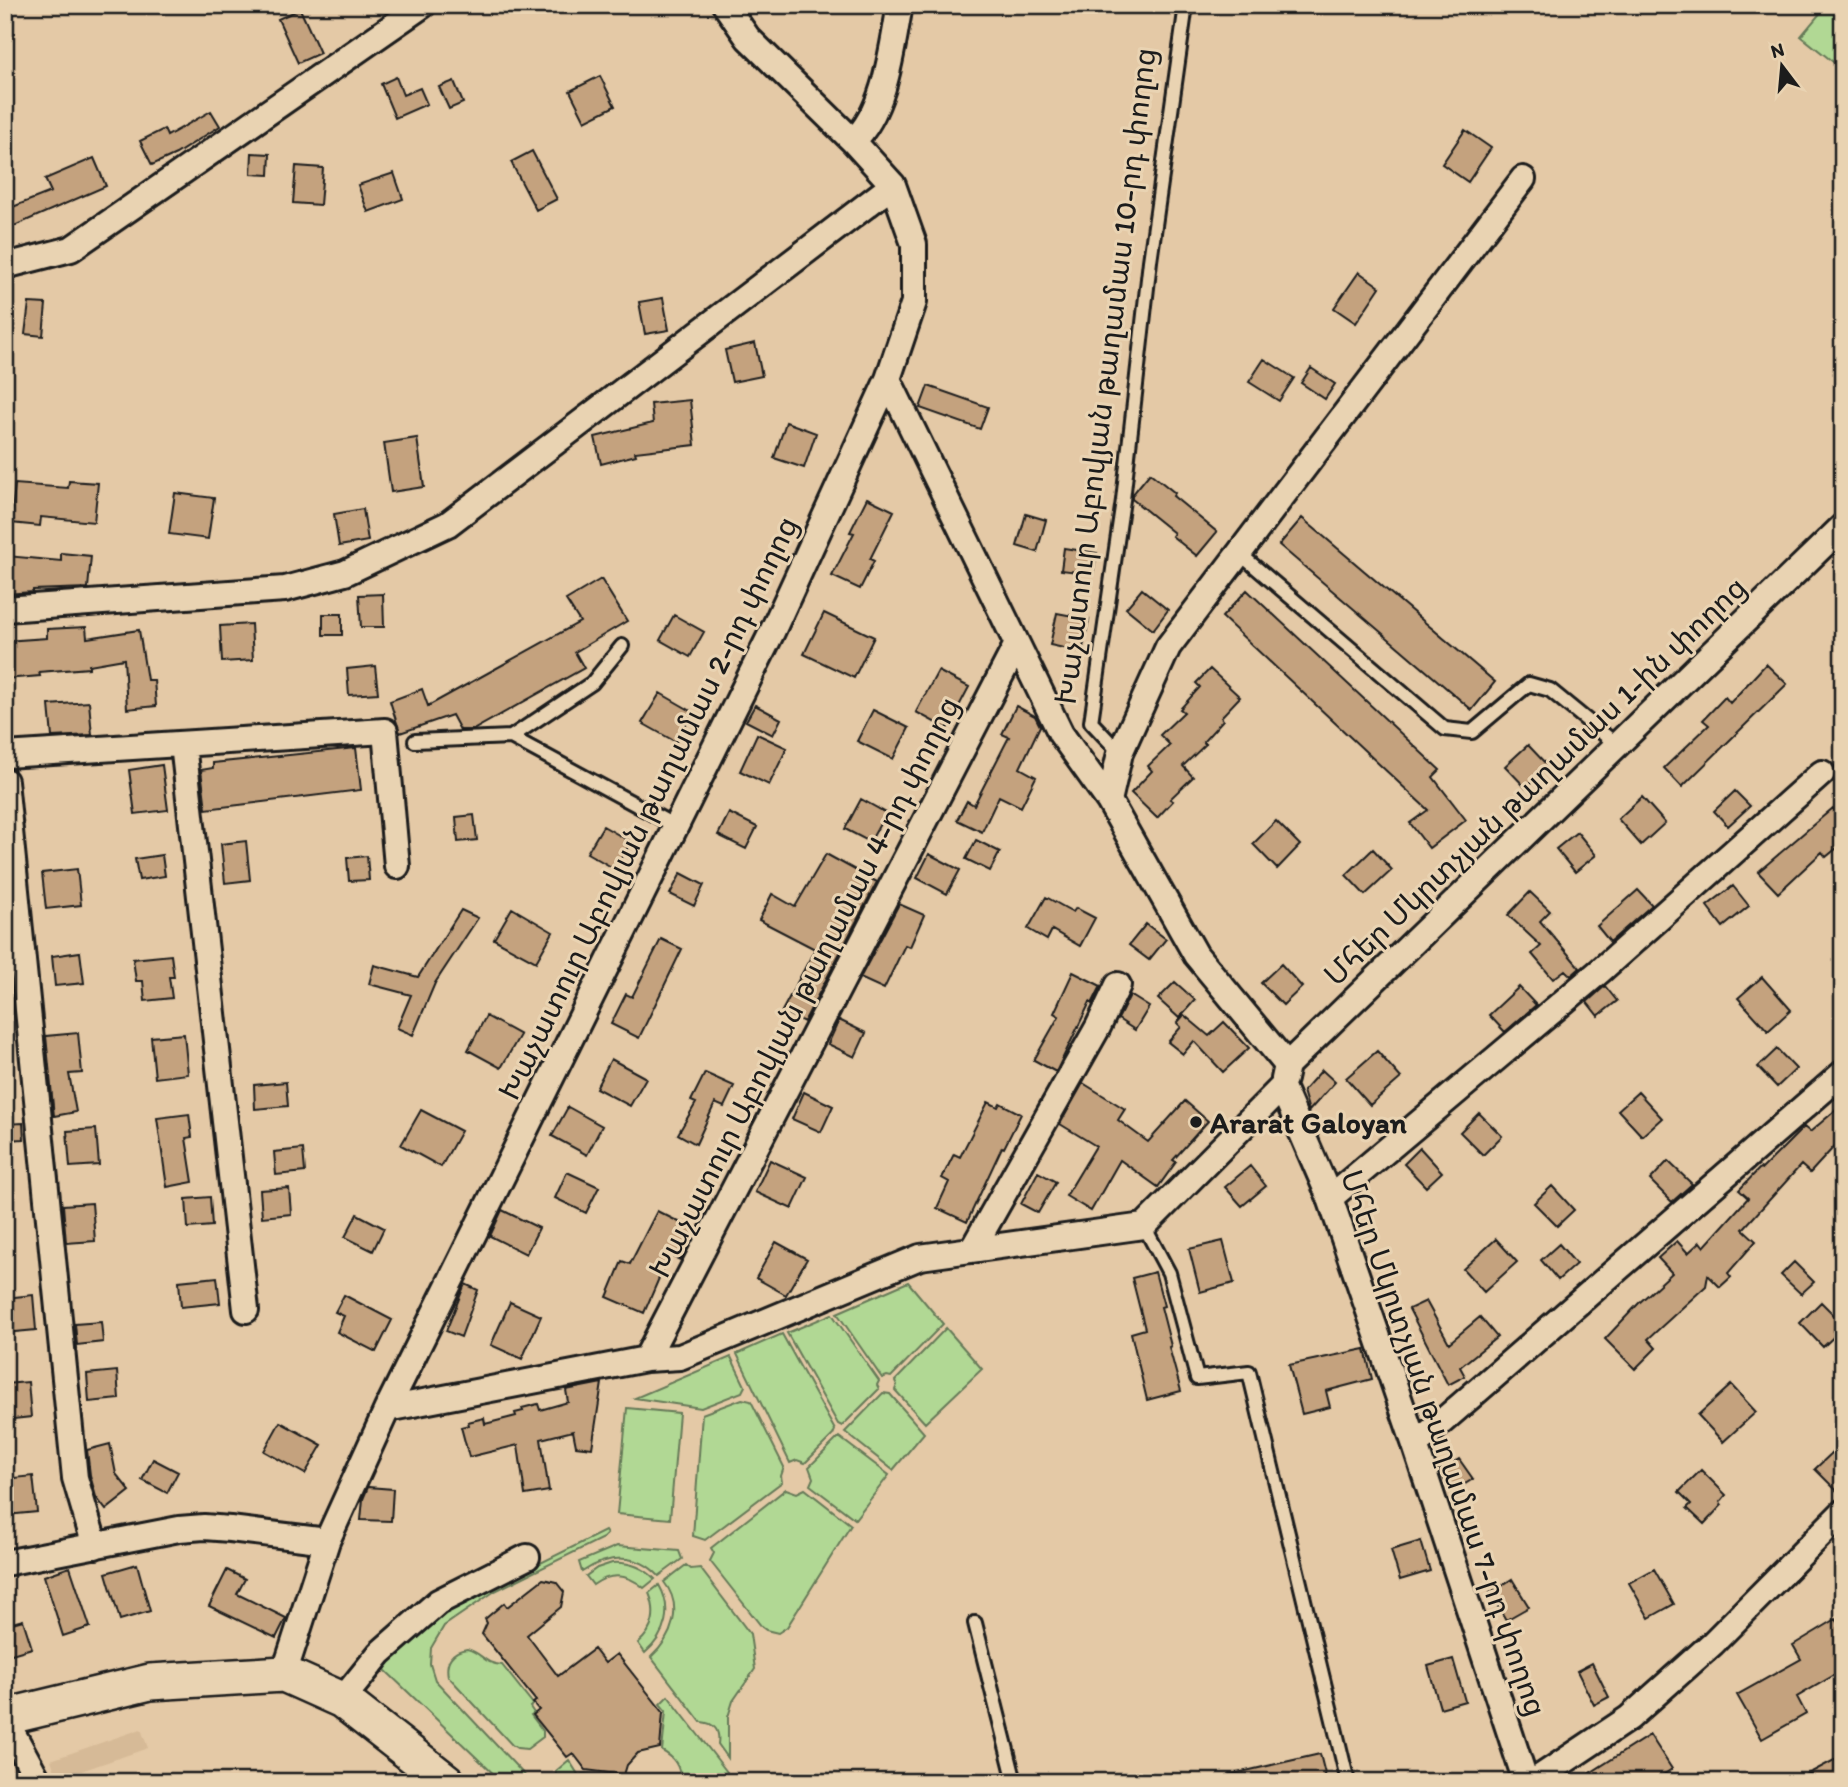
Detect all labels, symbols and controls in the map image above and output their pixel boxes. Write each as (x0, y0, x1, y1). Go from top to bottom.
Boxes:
north arrow (1746, 32, 1816, 102)
text: N (1768, 37, 1787, 63)
street label: Խաչատուր Աբովյան թաղամաս 10-րդ փողոց (1046, 46, 1164, 706)
street label: Խաչատուր Աբովյան թաղամաս 2-րդ փողոց (490, 510, 806, 1106)
street label: Մհեր Մկրտչյան թաղամաս 1-ին փողոց (1316, 569, 1754, 993)
street label: Խաչատուր Աբովյան թաղամաս 4-րդ փողոց (641, 690, 967, 1284)
place label: Ararat Galoyan (1209, 1104, 1407, 1141)
marker: Ararat Galoyan (1188, 1114, 1204, 1130)
street label: Մհեր Մկրտչյան թաղամաս 7-րդ փողոց (1333, 1165, 1555, 1721)

